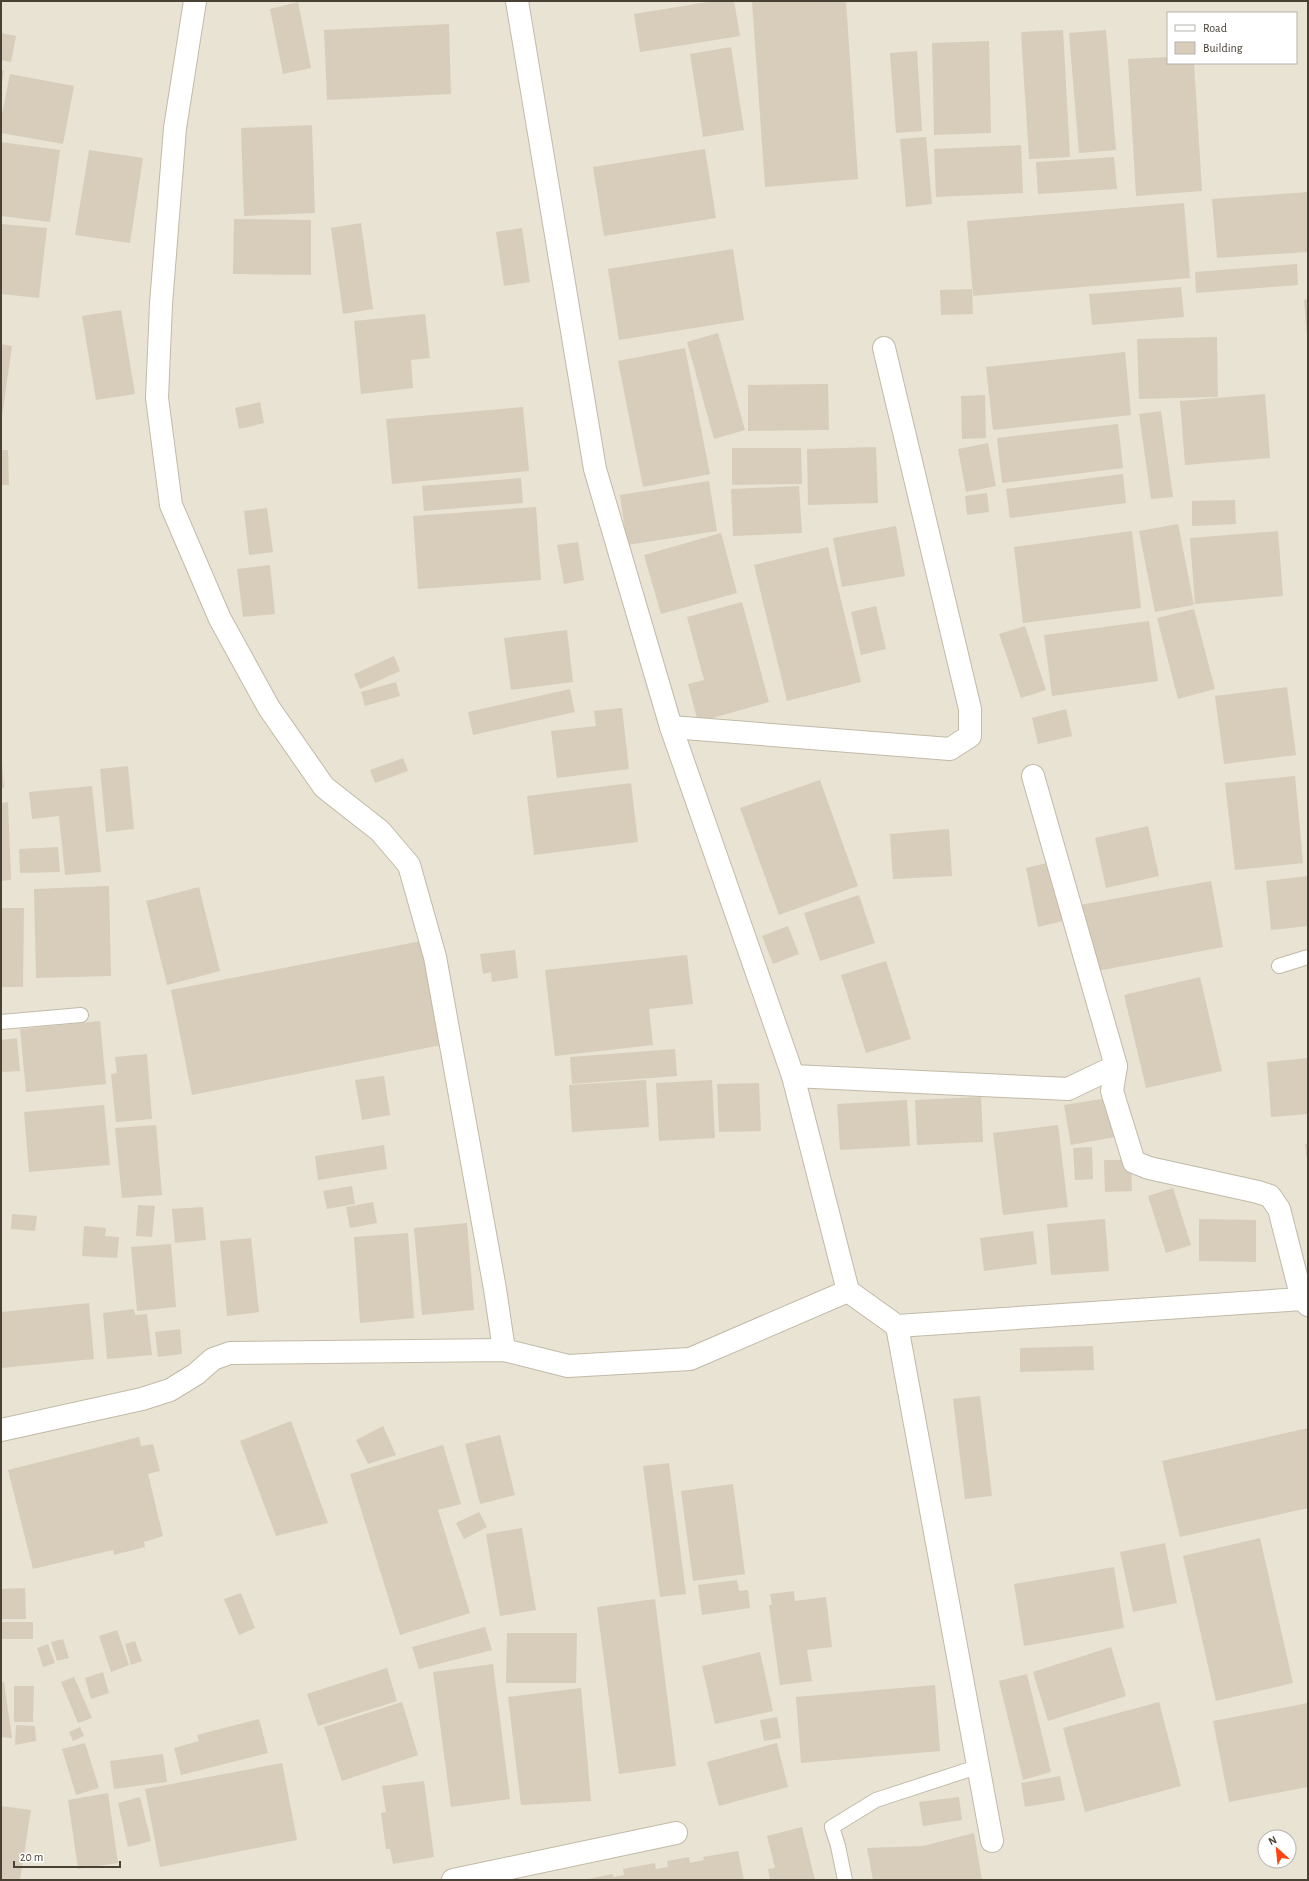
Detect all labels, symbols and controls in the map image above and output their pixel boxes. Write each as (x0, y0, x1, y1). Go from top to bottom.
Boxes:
legend (1167, 12, 1297, 64)
text: Road (1203, 22, 1227, 34)
text: Building (1203, 42, 1243, 54)
north arrow (1257, 1829, 1297, 1869)
text: N (1267, 1834, 1279, 1847)
scale bar (14, 1843, 120, 1869)
text: 20 m (20, 1851, 43, 1863)

